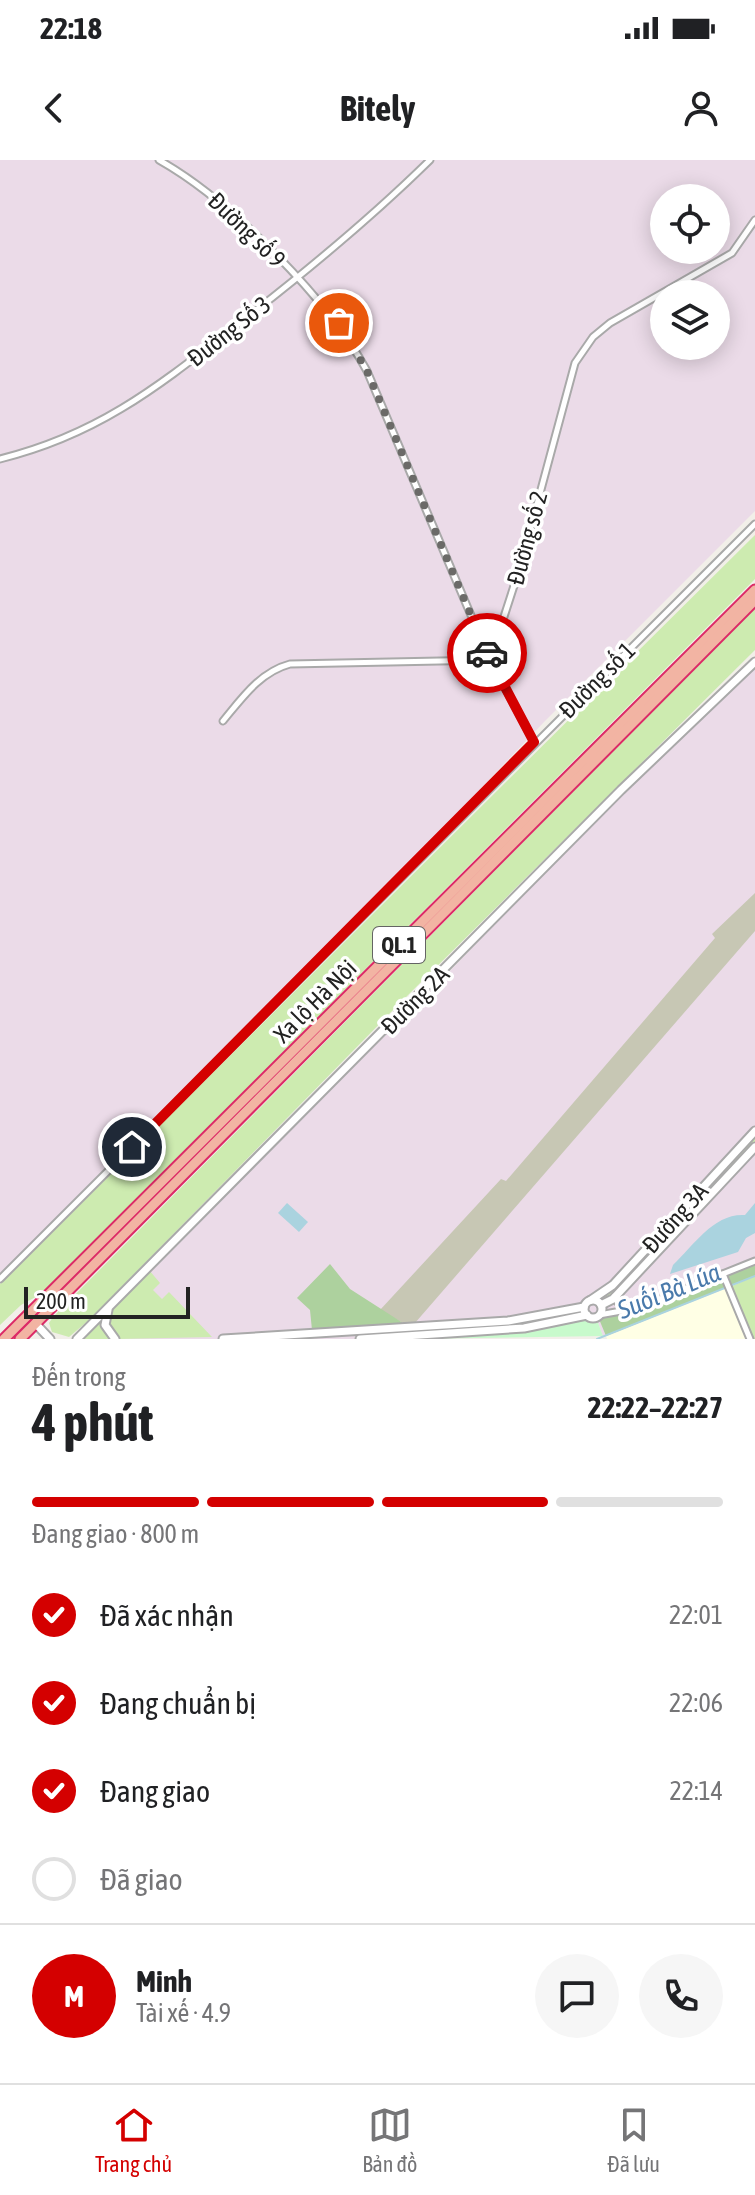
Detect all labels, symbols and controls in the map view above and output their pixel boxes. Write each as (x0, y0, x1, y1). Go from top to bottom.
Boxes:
text: 22:18 (40, 11, 102, 45)
icon: back (32, 86, 76, 130)
icon: person (679, 86, 723, 130)
text: Bitely (340, 87, 415, 129)
map controls (650, 184, 730, 360)
button: locate (650, 184, 730, 264)
street label: Đường số 9 (203, 187, 291, 273)
button: layers (650, 280, 730, 360)
pin (305, 289, 373, 357)
street label: Đường Số 3 (182, 290, 276, 372)
icon: bag (317, 301, 361, 345)
street label: Đường số 2 (502, 488, 552, 588)
courier (447, 613, 527, 693)
icon: car (465, 631, 509, 675)
street label: Đường số 1 (554, 637, 640, 723)
road number: QL.1 (373, 927, 425, 963)
street label: Xa lộ Hà Nội (268, 954, 362, 1048)
street label: Đường 2A (376, 960, 455, 1039)
pin (98, 1113, 166, 1181)
icon: home (110, 1125, 154, 1169)
street label: Đường 3A (637, 1177, 713, 1258)
water label: Suối Bà Lúa (612, 1257, 725, 1325)
scale bar (24, 1283, 190, 1319)
text: 200 m (36, 1288, 86, 1314)
text: Đến trong (32, 1362, 126, 1392)
text: 22:22–22:27 (588, 1390, 723, 1424)
text: 4 phút (32, 1392, 154, 1452)
text: Đang giao · 800 m (32, 1519, 199, 1549)
icon: check (32, 1593, 76, 1637)
text: Đã xác nhận (100, 1598, 234, 1632)
text: 22:01 (669, 1600, 723, 1630)
icon: check (32, 1681, 76, 1725)
text: Đang chuẩn bị (100, 1686, 256, 1720)
text: 22:06 (669, 1688, 723, 1718)
icon: check (32, 1769, 76, 1813)
text: Đang giao (100, 1774, 210, 1808)
text: 22:14 (669, 1776, 723, 1806)
text: Đã giao (100, 1862, 183, 1896)
button: chat (535, 1954, 619, 2038)
button: phone (639, 1954, 723, 2038)
text: Minh (136, 1964, 192, 1998)
text: M (64, 1979, 84, 2013)
text: Tài xế · 4.9 (136, 1998, 231, 2028)
tab: Trang chủ (95, 2103, 172, 2177)
tab: Bản đồ (362, 2103, 417, 2177)
tab: Đã lưu (607, 2103, 660, 2177)

